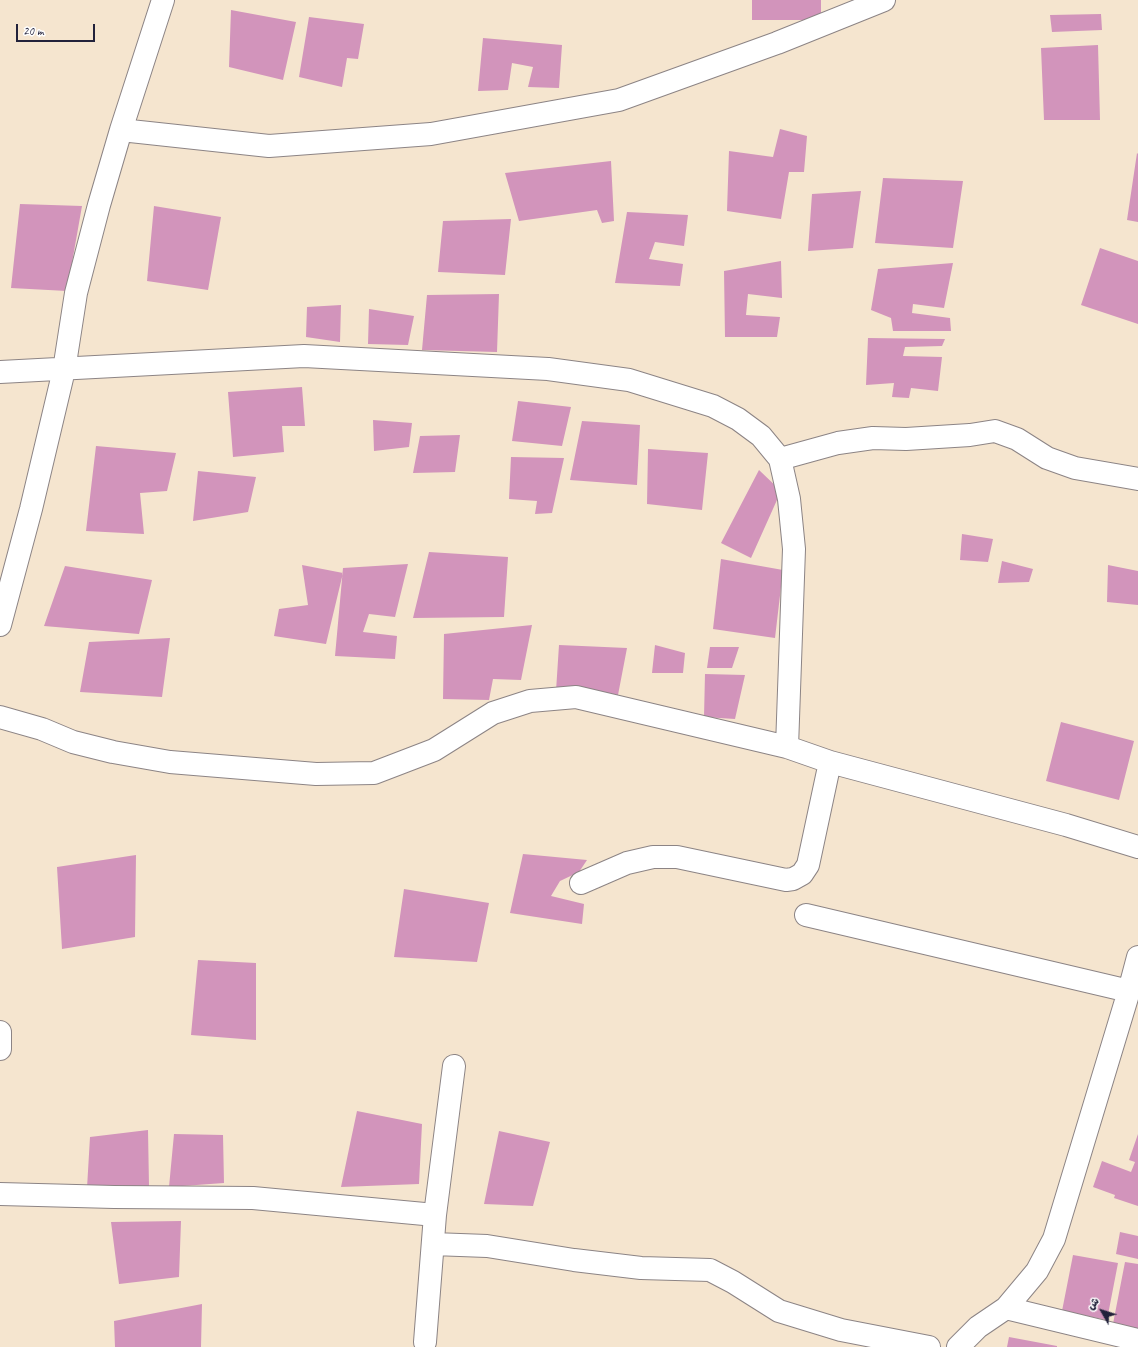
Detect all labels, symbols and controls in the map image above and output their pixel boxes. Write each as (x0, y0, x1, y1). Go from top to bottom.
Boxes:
scale bar (18, 16, 97, 42)
text: 20 m (23, 23, 43, 39)
north arrow (1082, 1291, 1122, 1331)
text: ش (1083, 1294, 1102, 1313)

